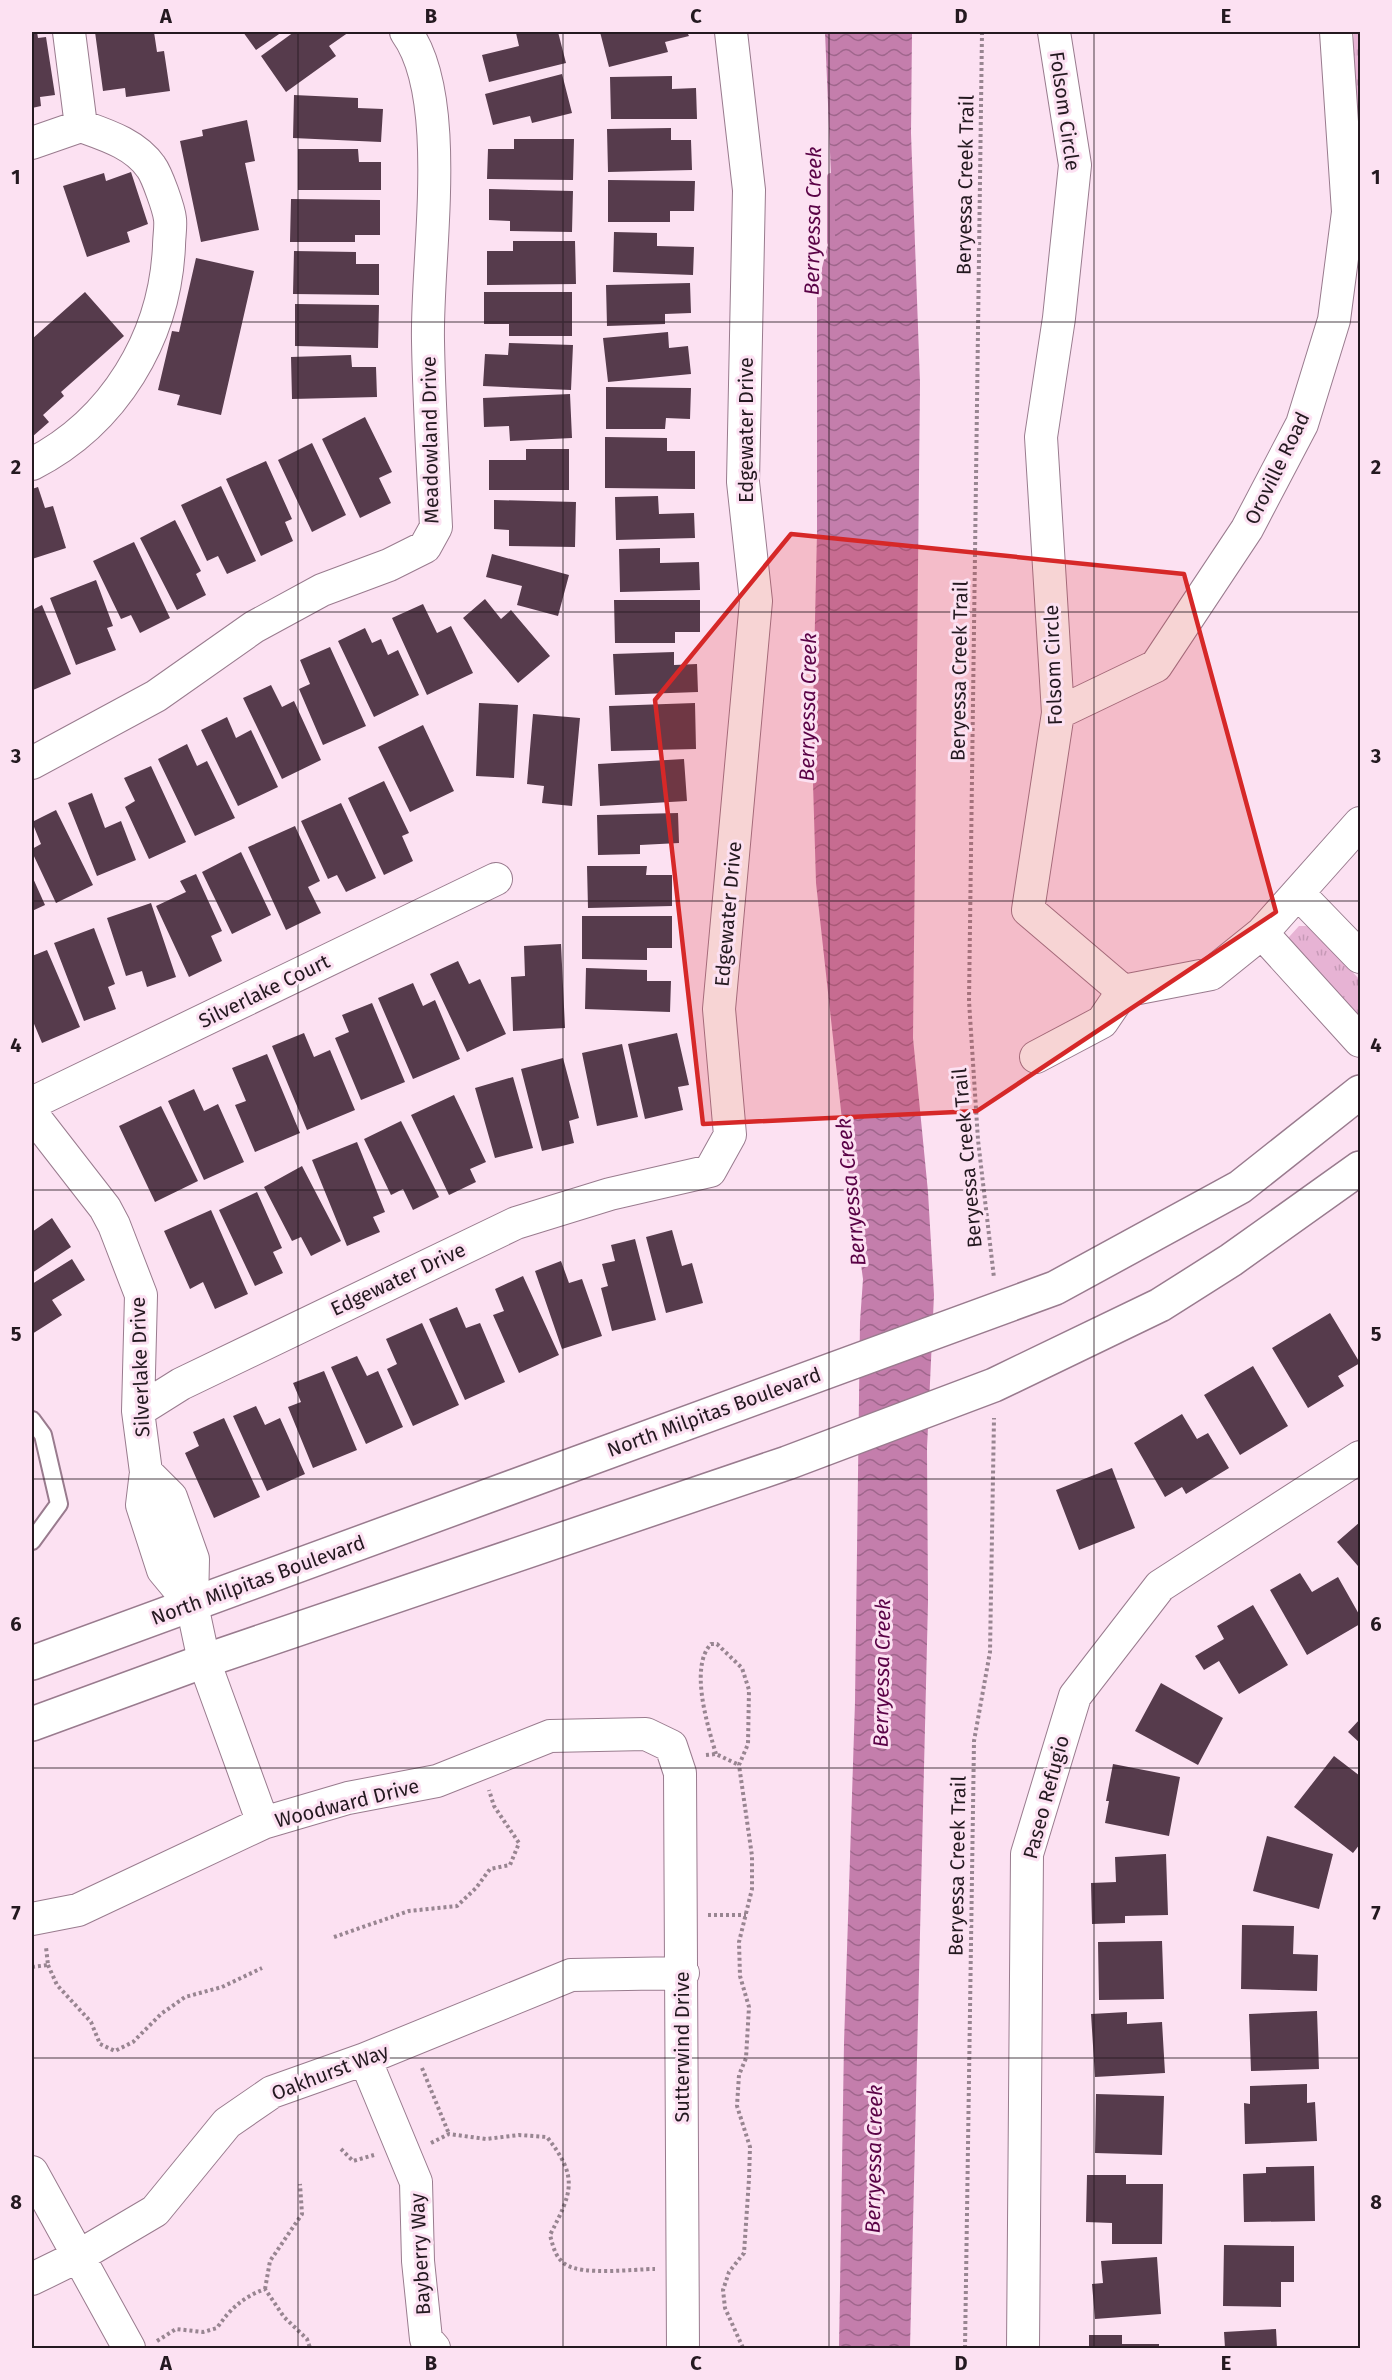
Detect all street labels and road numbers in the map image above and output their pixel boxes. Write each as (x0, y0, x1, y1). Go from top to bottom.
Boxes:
street label: Folsom Circle (1045, 50, 1085, 172)
street label: Beryessa Creek Trail (951, 94, 979, 275)
street label: Meadowland Drive (417, 356, 443, 524)
street label: Edgewater Drive (734, 357, 758, 503)
street label: Oroville Road (1239, 408, 1315, 528)
street label: Beryessa Creek Trail (945, 580, 973, 761)
street label: Folsom Circle (1039, 604, 1067, 726)
street label: Edgewater Drive (710, 840, 746, 988)
street label: Silverlake Court (195, 949, 334, 1033)
street label: Beryessa Creek Trail (947, 1067, 987, 1249)
street label: Edgewater Drive (327, 1237, 469, 1321)
street label: Silverlake Drive (126, 1296, 154, 1438)
street label: North Milpitas Boulevard (604, 1362, 824, 1462)
street label: North Milpitas Boulevard (148, 1530, 368, 1630)
street label: Paseo Refugio (1018, 1732, 1074, 1862)
street label: Woodward Drive (272, 1773, 422, 1833)
street label: Beryessa Creek Trail (943, 1775, 971, 1956)
street label: Sutterwind Drive (670, 1971, 694, 2123)
street label: Oakhurst Way (268, 2039, 392, 2105)
street label: Bayberry Way (405, 2192, 435, 2316)

